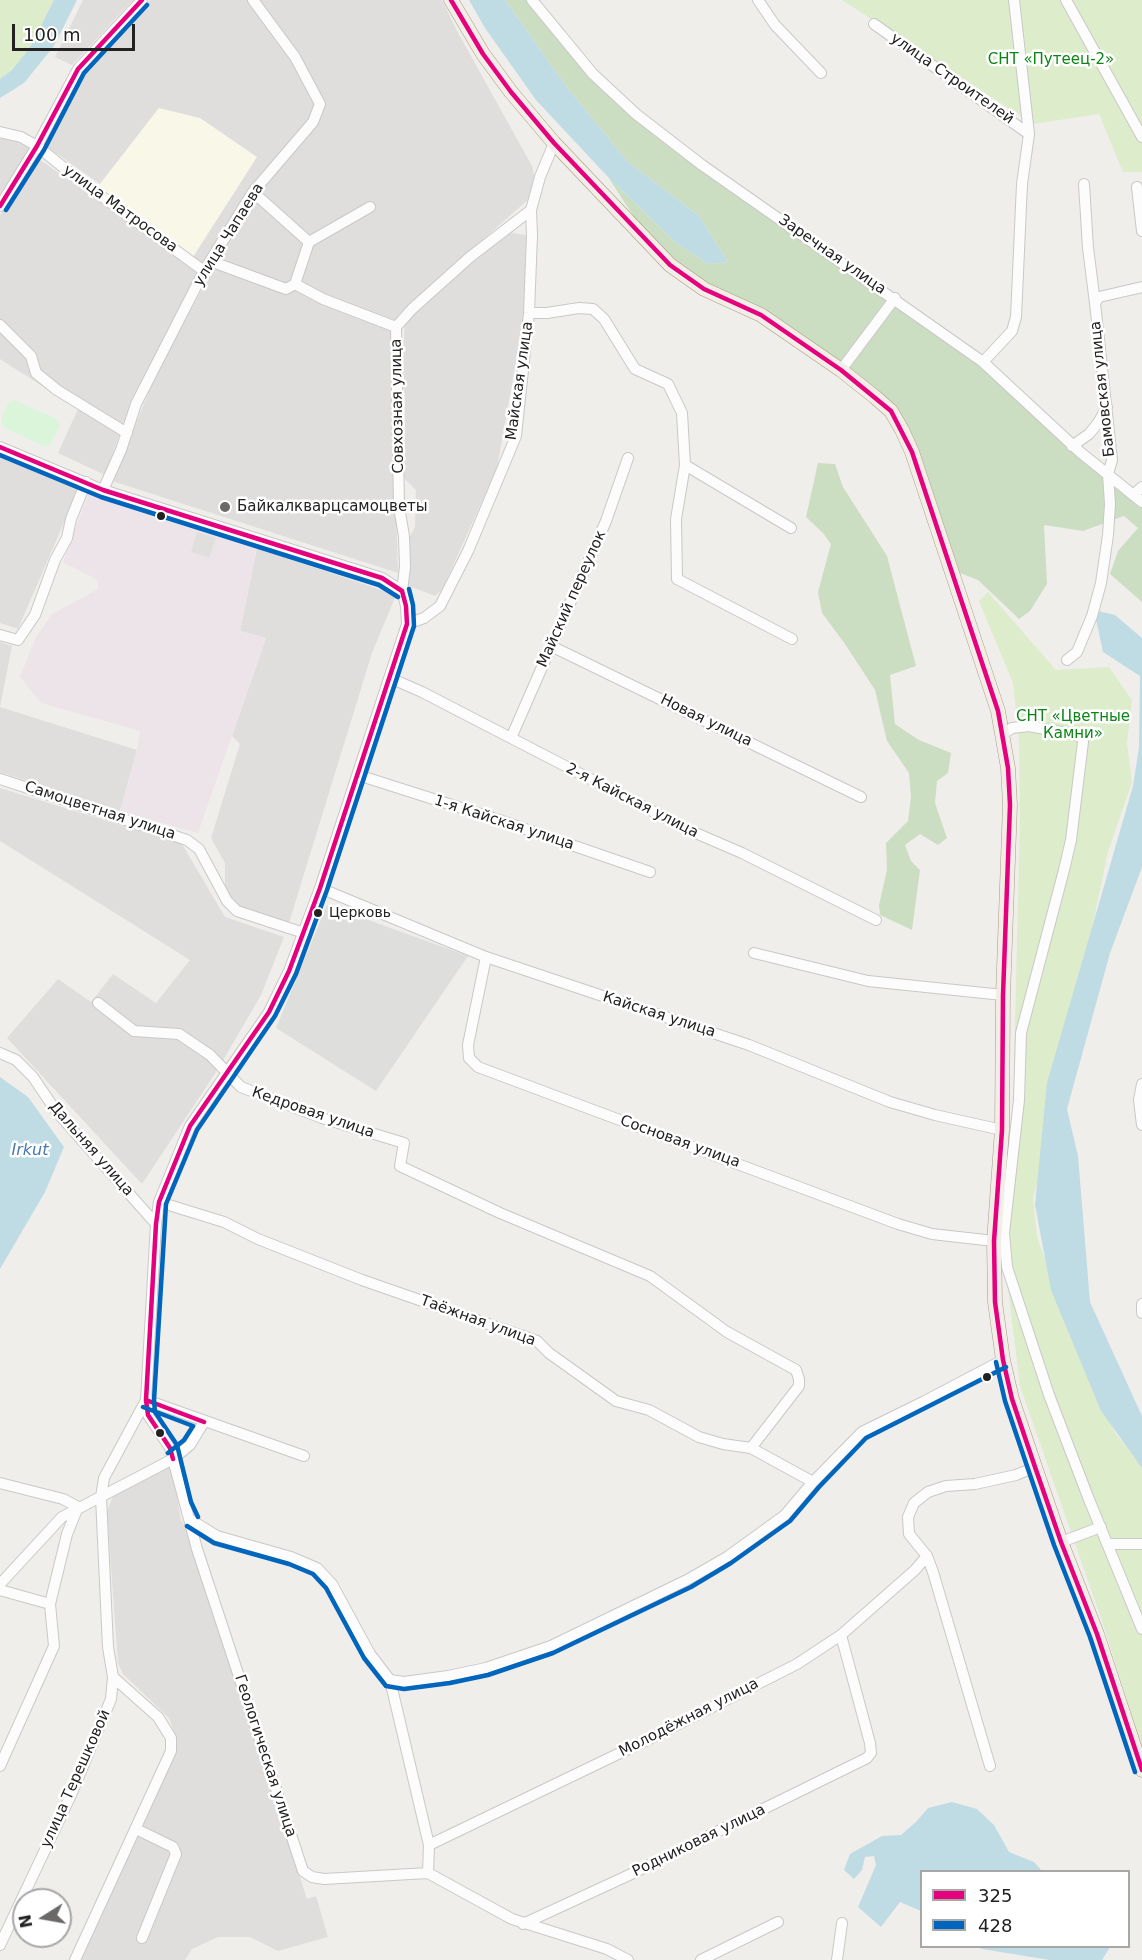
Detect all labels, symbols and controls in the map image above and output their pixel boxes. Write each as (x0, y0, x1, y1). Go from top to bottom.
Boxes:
scale bar (15, 12, 138, 50)
text: 100 m (23, 24, 81, 45)
street label: улица Строителей (887, 30, 1017, 128)
park label: СНТ «Путеец-2» (988, 51, 1114, 69)
street label: улица Матросова (59, 161, 181, 257)
street label: улица Чапаева (190, 180, 268, 290)
street label: Заречная улица (775, 211, 889, 299)
street label: Майская улица (503, 320, 537, 442)
street label: Бамовская улица (1087, 320, 1119, 458)
street label: Совхозная улица (388, 338, 408, 474)
place label: Байкалкварцсамоцветы (237, 498, 428, 516)
marker: Байкалкварцсамоцветы (218, 500, 232, 514)
unlabelled marker (155, 510, 167, 522)
street label: Майский переулок (534, 528, 610, 670)
street label: Новая улица (657, 691, 755, 751)
park label: СНТ «Цветные Камни» (1016, 708, 1130, 743)
street label: 2-я Кайская улица (563, 760, 701, 842)
street label: Самоцветная улица (22, 778, 178, 844)
street label: 1-я Кайская улица (432, 792, 576, 854)
place label: Церковь (329, 905, 391, 921)
marker: Церковь (312, 907, 324, 919)
street label: Кайская улица (600, 988, 718, 1042)
street label: Кедровая улица (249, 1084, 377, 1142)
street label: Дальняя улица (45, 1098, 137, 1200)
street label: Сосновая улица (618, 1112, 742, 1172)
water label: Irkut (12, 1141, 48, 1161)
street label: Таёжная улица (418, 1292, 538, 1350)
unlabelled marker (981, 1371, 993, 1383)
unlabelled marker (154, 1427, 166, 1439)
street label: Геологическая улица (230, 1672, 300, 1840)
street label: Молодёжная улица (616, 1675, 762, 1761)
street label: улица Терешковой (37, 1707, 115, 1851)
street label: Родниковая улица (630, 1801, 768, 1881)
legend (920, 1870, 1130, 1948)
text: 325 (978, 1885, 1012, 1906)
north arrow (12, 1888, 72, 1948)
text: N (15, 1913, 36, 1930)
text: 428 (978, 1915, 1012, 1936)

